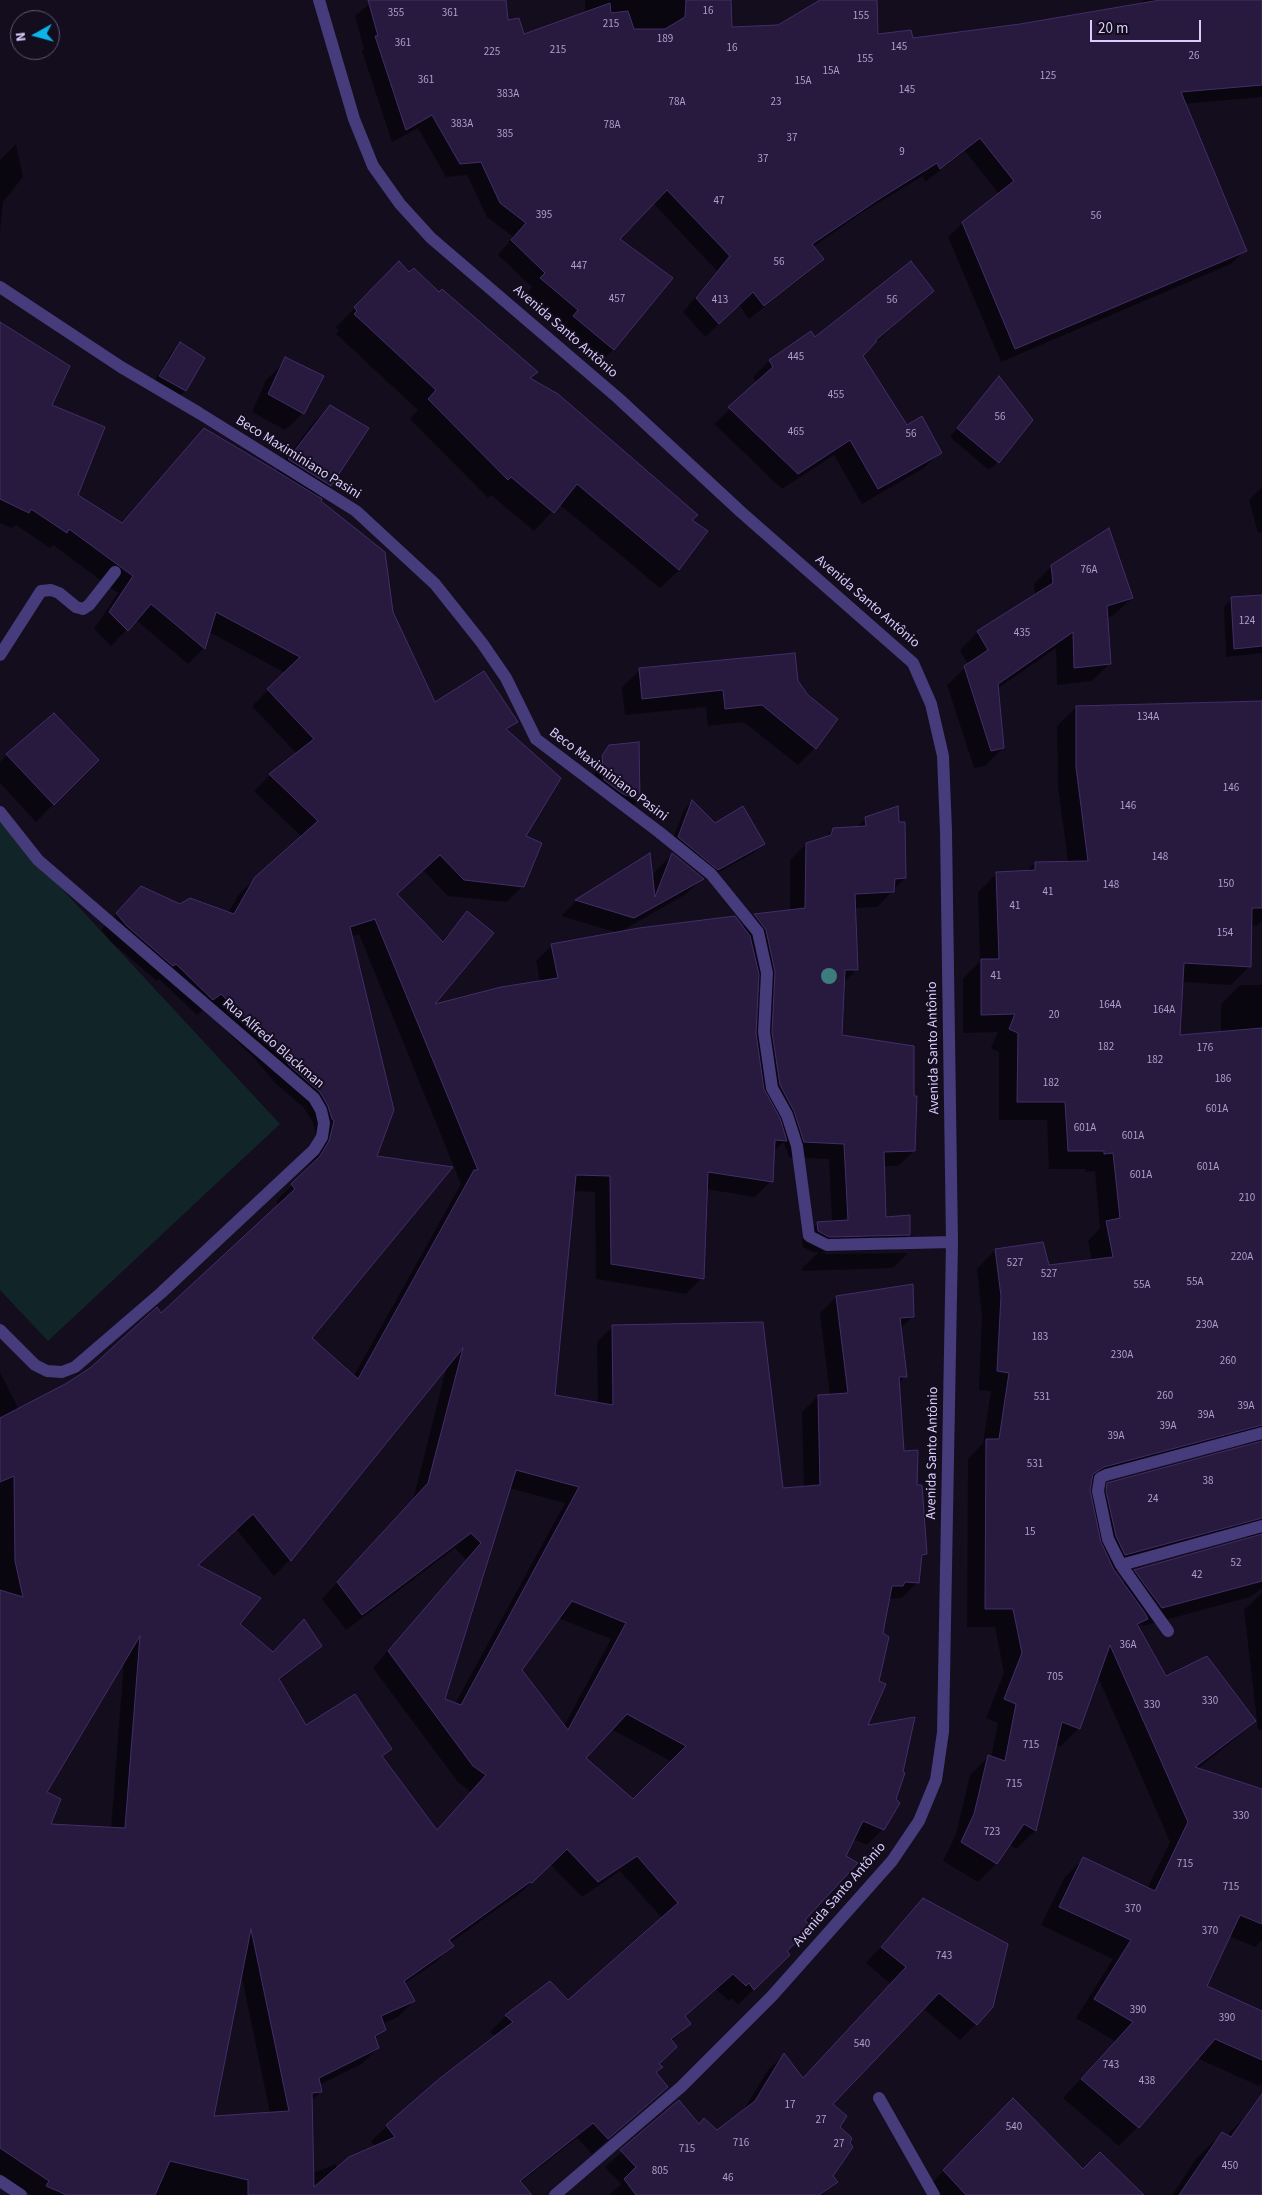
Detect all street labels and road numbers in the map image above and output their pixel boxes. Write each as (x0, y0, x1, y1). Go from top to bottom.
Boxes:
street label: Avenida Santo Antônio (509, 282, 621, 382)
street label: Beco Maximiniano Pasini (232, 413, 364, 503)
street label: Avenida Santo Antônio (811, 552, 923, 652)
street label: Beco Maximiniano Pasini (545, 725, 671, 825)
street label: Avenida Santo Antônio (924, 981, 944, 1115)
street label: Rua Alfredo Blackman (219, 995, 327, 1093)
street label: Avenida Santo Antônio (923, 1386, 943, 1520)
street label: Avenida Santo Antônio (790, 1839, 890, 1951)

